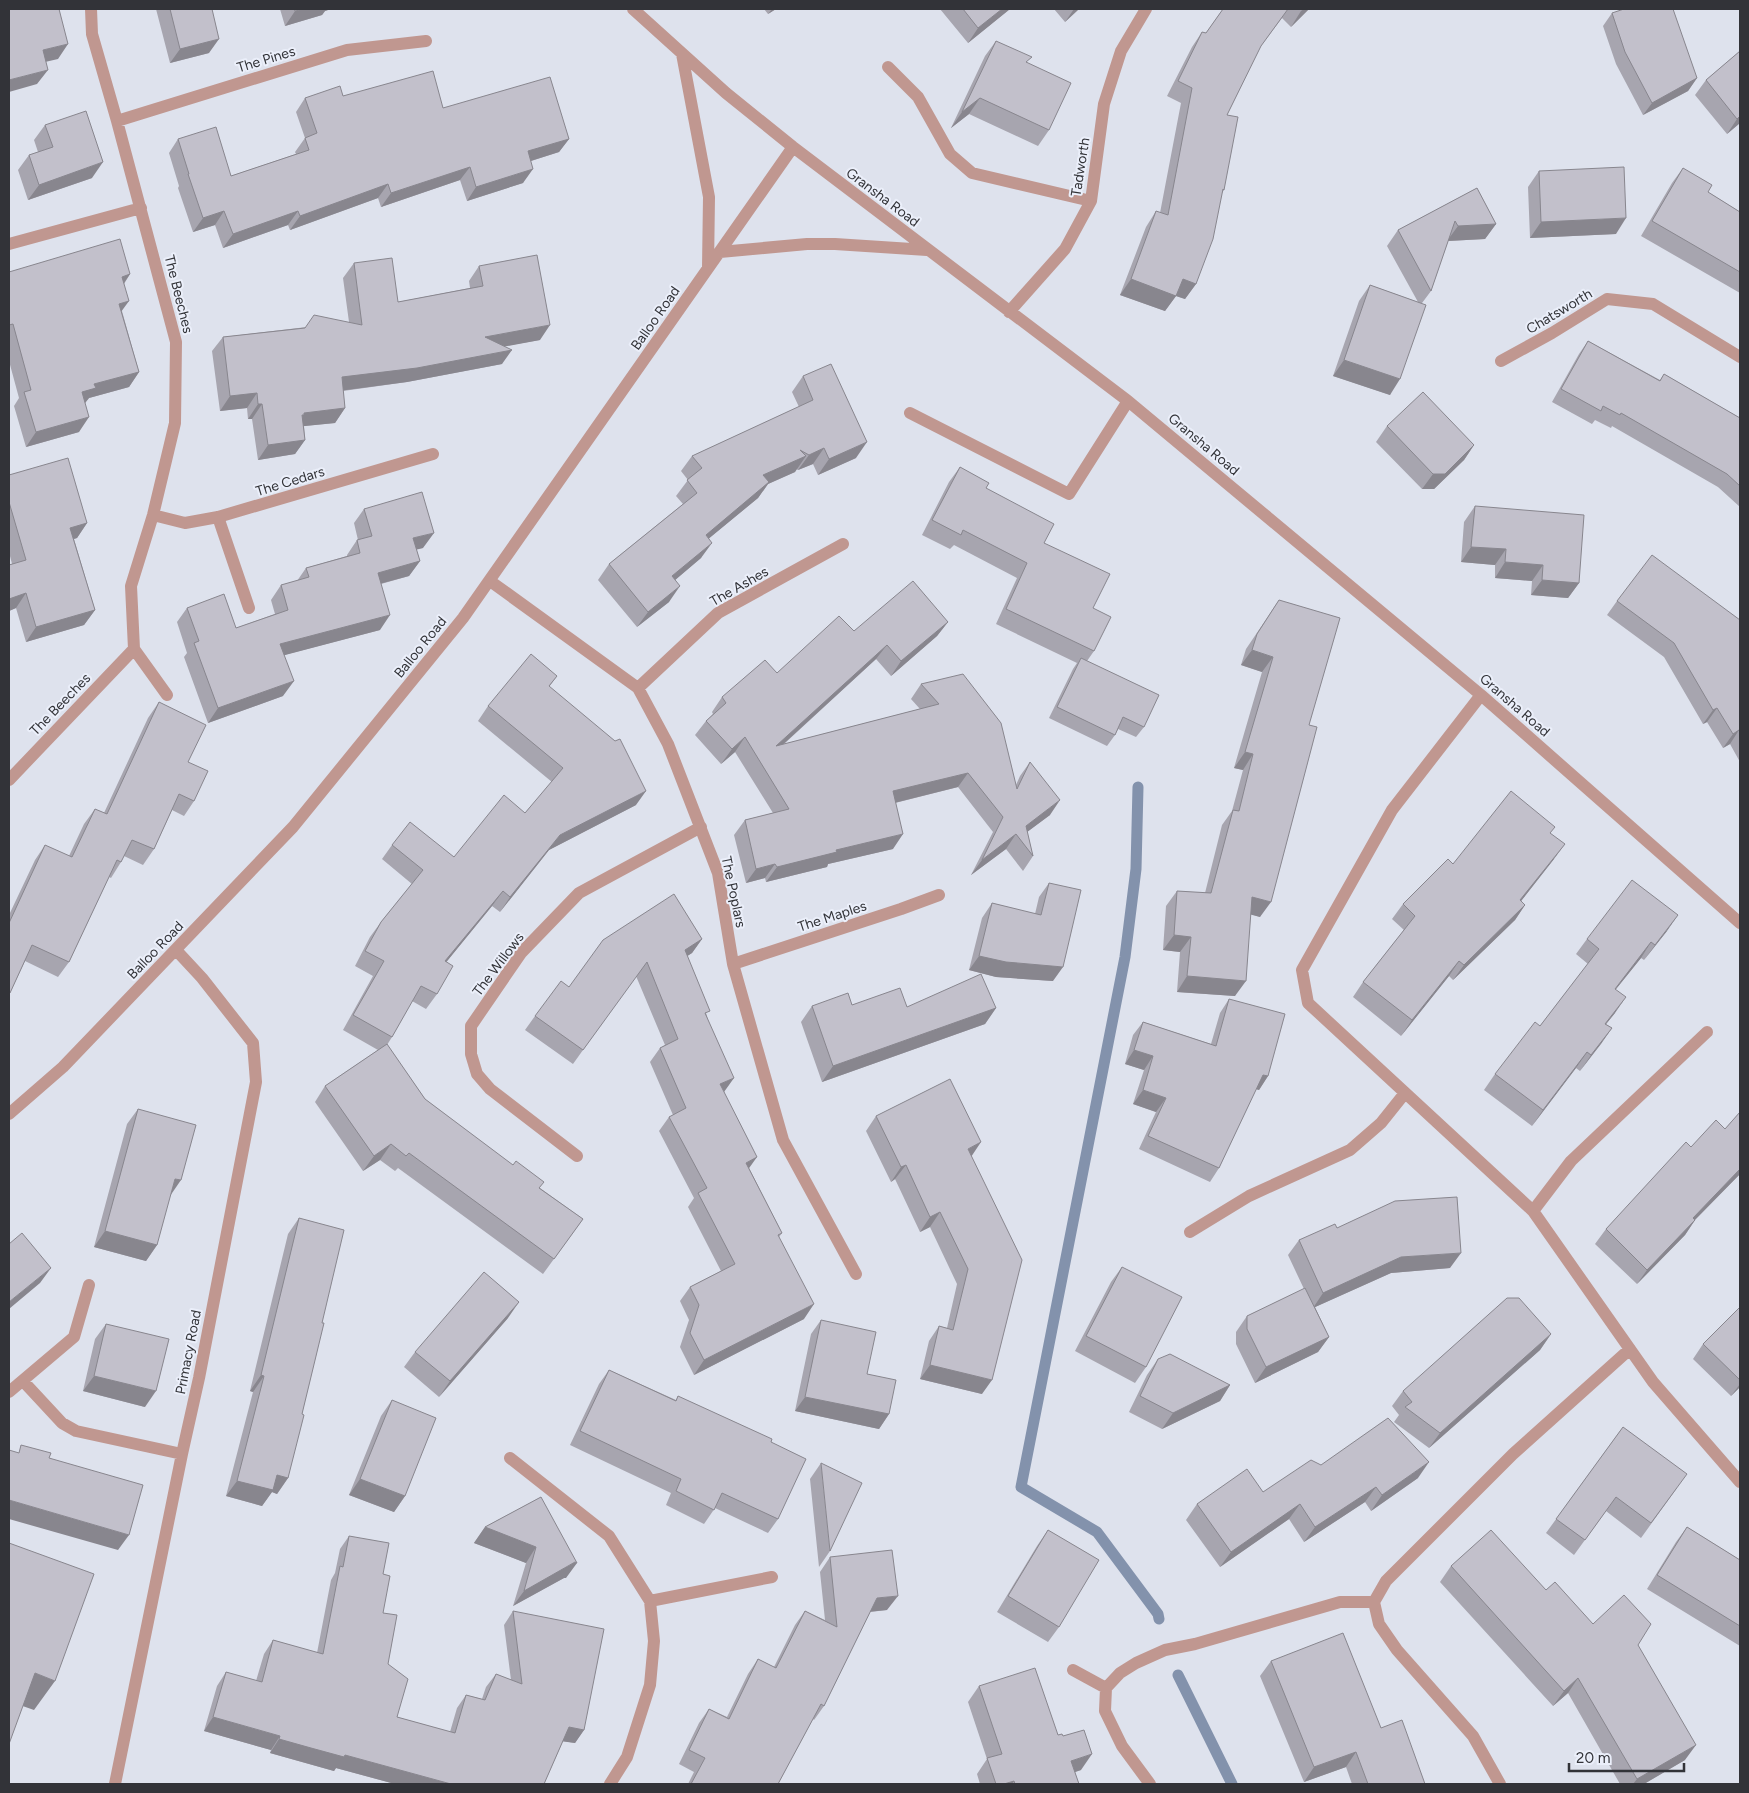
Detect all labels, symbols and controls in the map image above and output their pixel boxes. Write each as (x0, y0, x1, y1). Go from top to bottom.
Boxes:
street label: The Pines (235, 43, 297, 76)
street label: Tadworth (1067, 136, 1094, 198)
street label: Gransha Road (843, 164, 923, 231)
street label: The Beeches (161, 253, 196, 335)
street label: Balloo Road (627, 283, 684, 353)
street label: Chatsworth (1523, 285, 1595, 338)
street label: Gransha Road (1165, 410, 1243, 479)
street label: The Cedars (254, 463, 327, 500)
street label: The Ashes (707, 563, 771, 610)
street label: Balloo Road (391, 613, 450, 681)
street label: The Beeches (26, 670, 94, 739)
street label: Gransha Road (1476, 670, 1553, 740)
street label: The Poplars (718, 855, 749, 929)
street label: The Maples (796, 897, 869, 936)
street label: Balloo Road (124, 918, 187, 983)
street label: The Willows (469, 929, 528, 999)
street label: Primacy Road (172, 1308, 205, 1396)
scale bar (1569, 1740, 1684, 1772)
text: 20 m (1576, 1749, 1610, 1767)

